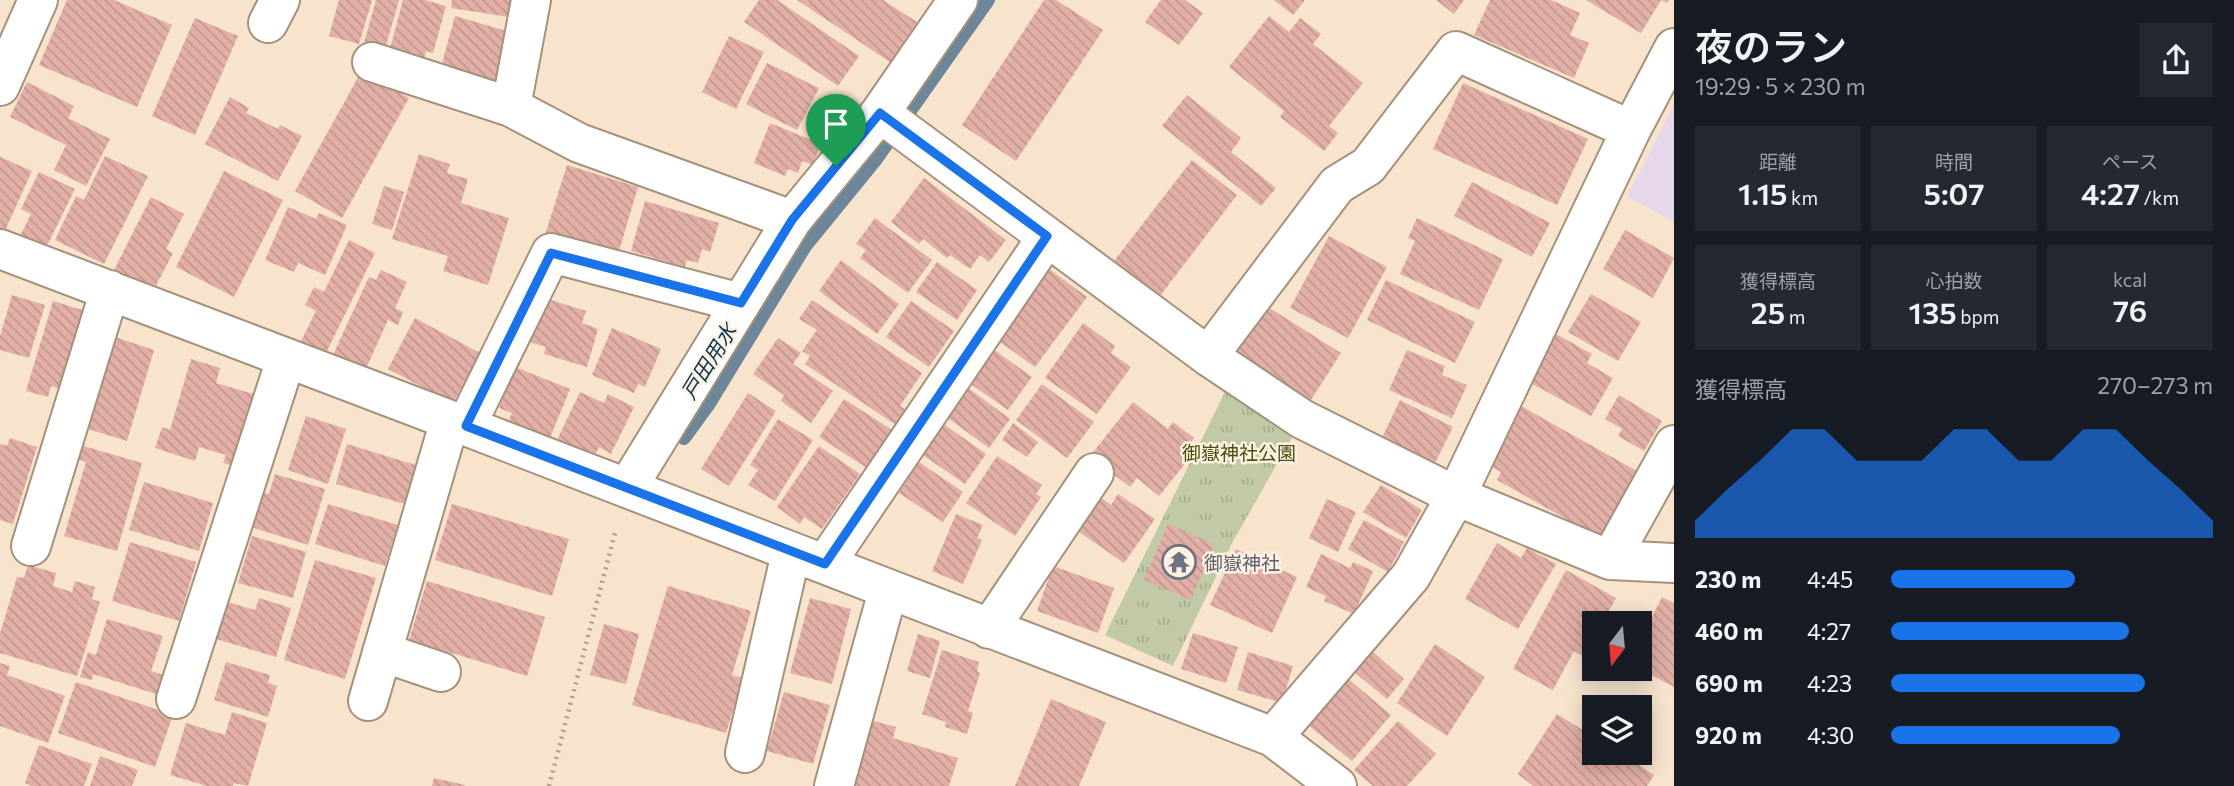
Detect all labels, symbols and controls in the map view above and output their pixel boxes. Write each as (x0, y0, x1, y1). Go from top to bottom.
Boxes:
text: 夜のラン (1695, 22, 1847, 69)
button: share (2139, 23, 2213, 97)
text: 19:29 · 5 × 230 m (1695, 72, 1866, 100)
pin (806, 94, 866, 166)
icon: arrive (817, 105, 855, 143)
text: 距離 (1759, 150, 1797, 173)
text: 時間 (1935, 150, 1973, 173)
text: ペース (2102, 150, 2158, 173)
text: 1.15 (1738, 174, 1787, 211)
text: 5:07 (1924, 174, 1984, 211)
text: 4:27 (2081, 174, 2140, 211)
text: km (1787, 186, 1818, 209)
text: /km (2140, 186, 2179, 209)
text: kcal (2113, 268, 2147, 291)
text: 獲得標高 (1740, 269, 1816, 292)
text: 心拍数 (1925, 269, 1983, 292)
text: 76 (2113, 291, 2147, 328)
text: 25 (1751, 293, 1785, 330)
text: 135 (1909, 293, 1957, 330)
text: m (1785, 305, 1805, 328)
text: bpm (1957, 305, 1999, 328)
water label: 戸田用水 (675, 317, 742, 403)
text: 270–273 m (2097, 371, 2213, 399)
text: 獲得標高 (1695, 375, 1787, 403)
park label: 御嶽神社公園 (1182, 441, 1296, 464)
temple icon: 御嶽神社 (1160, 543, 1198, 581)
place label: 御嶽神社 (1204, 551, 1280, 574)
text: 230 m (1695, 565, 1761, 593)
text: 4:45 (1807, 565, 1853, 593)
north arrow (1582, 611, 1652, 681)
map controls (1582, 611, 1652, 765)
text: 460 m (1695, 617, 1763, 645)
text: 4:27 (1807, 617, 1851, 645)
text: 690 m (1695, 669, 1763, 697)
text: 4:23 (1807, 669, 1852, 697)
button: layers (1582, 695, 1652, 765)
text: 920 m (1695, 721, 1762, 749)
text: 4:30 (1807, 721, 1854, 749)

